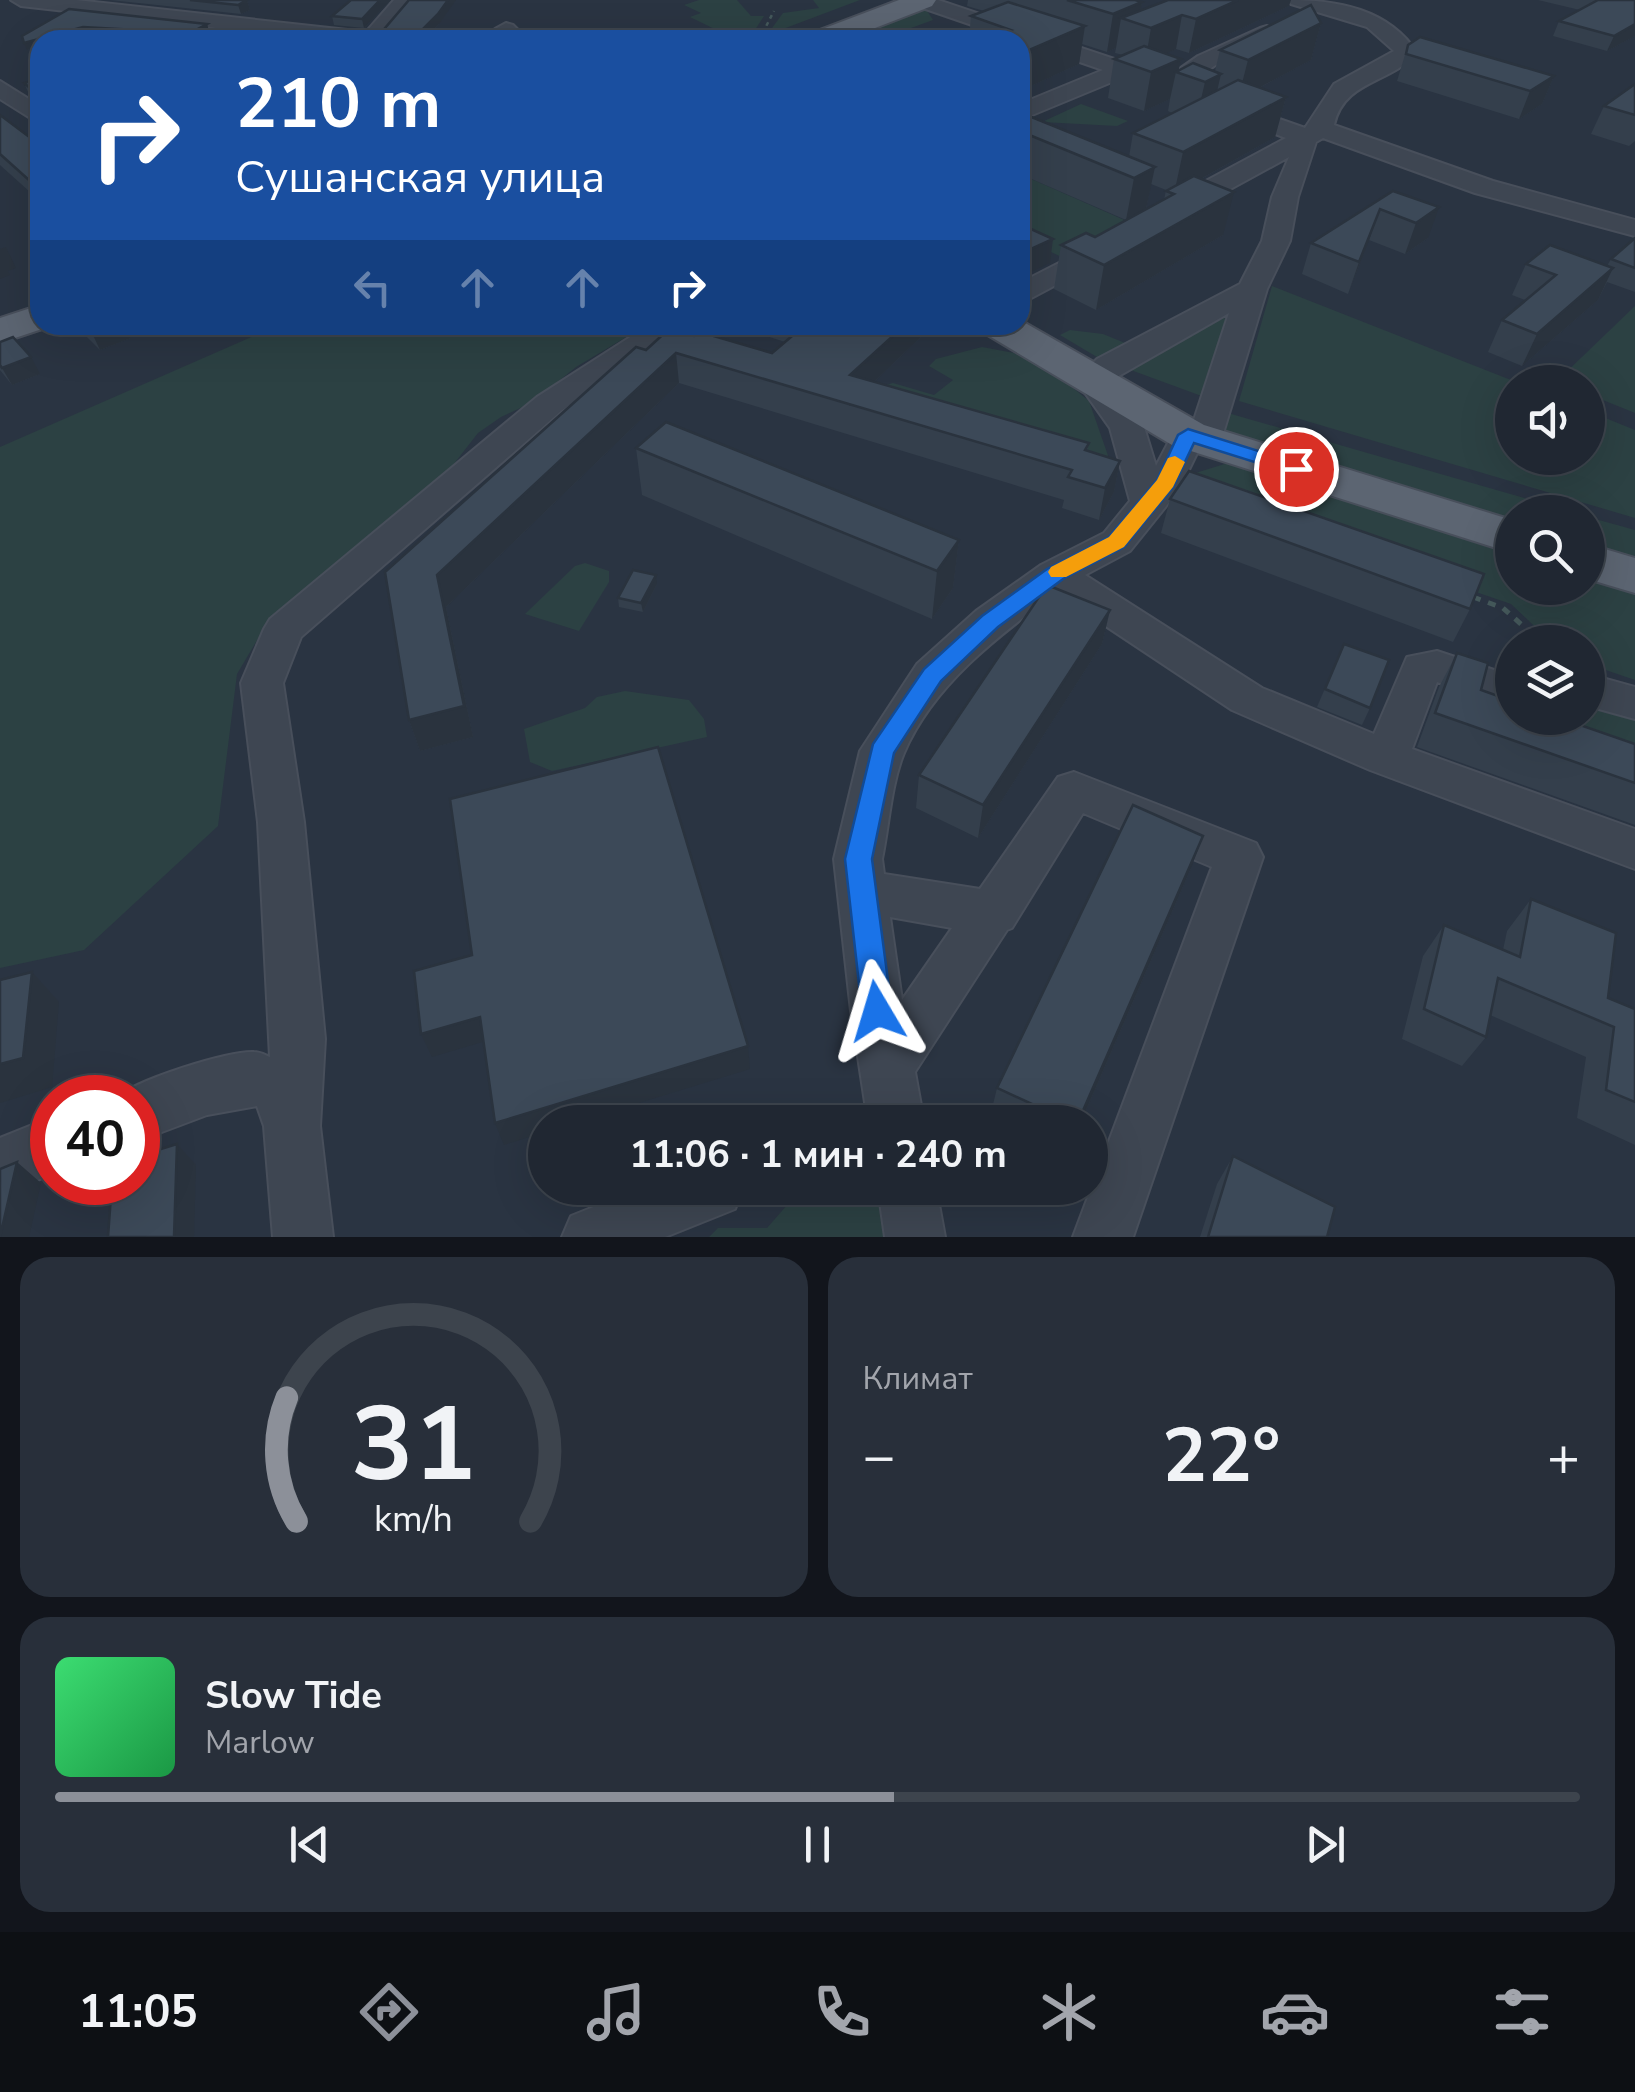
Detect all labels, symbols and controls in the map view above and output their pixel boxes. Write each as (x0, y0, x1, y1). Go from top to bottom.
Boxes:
text: 210 m (235, 56, 441, 152)
icon: right (70, 70, 200, 200)
text: Сушанская улица (235, 147, 605, 208)
icon: left (345, 260, 400, 315)
icon: ahead (450, 260, 505, 315)
icon: ahead (555, 260, 610, 315)
icon: right (660, 260, 715, 315)
map controls (1495, 365, 1605, 735)
button: sound (1495, 365, 1605, 475)
pin (1254, 427, 1339, 512)
icon: arrive (1269, 442, 1324, 497)
button: search (1495, 495, 1605, 605)
button: layers (1495, 625, 1605, 735)
position arrow (825, 959, 929, 1063)
speed limit sign: 40 (30, 1075, 160, 1205)
text: 11:06 · 1 мин · 240 m (629, 1129, 1007, 1180)
text: Климат (863, 1357, 973, 1400)
text: 31 (351, 1374, 476, 1516)
text: 22° (1162, 1405, 1280, 1507)
text: − (863, 1419, 896, 1494)
text: + (1547, 1419, 1580, 1494)
text: km/h (374, 1495, 453, 1544)
text: Slow Tide (205, 1670, 382, 1721)
text: Marlow (205, 1721, 315, 1764)
icon: previous (282, 1817, 337, 1872)
icon: pause (790, 1817, 845, 1872)
icon: next (1298, 1817, 1353, 1872)
icon: directions (354, 1977, 424, 2047)
icon: music (581, 1977, 651, 2047)
icon: phone (807, 1977, 877, 2047)
icon: climate (1034, 1977, 1104, 2047)
icon: car (1260, 1977, 1330, 2047)
icon: filters (1487, 1977, 1557, 2047)
text: 11:05 (78, 1982, 197, 2043)

